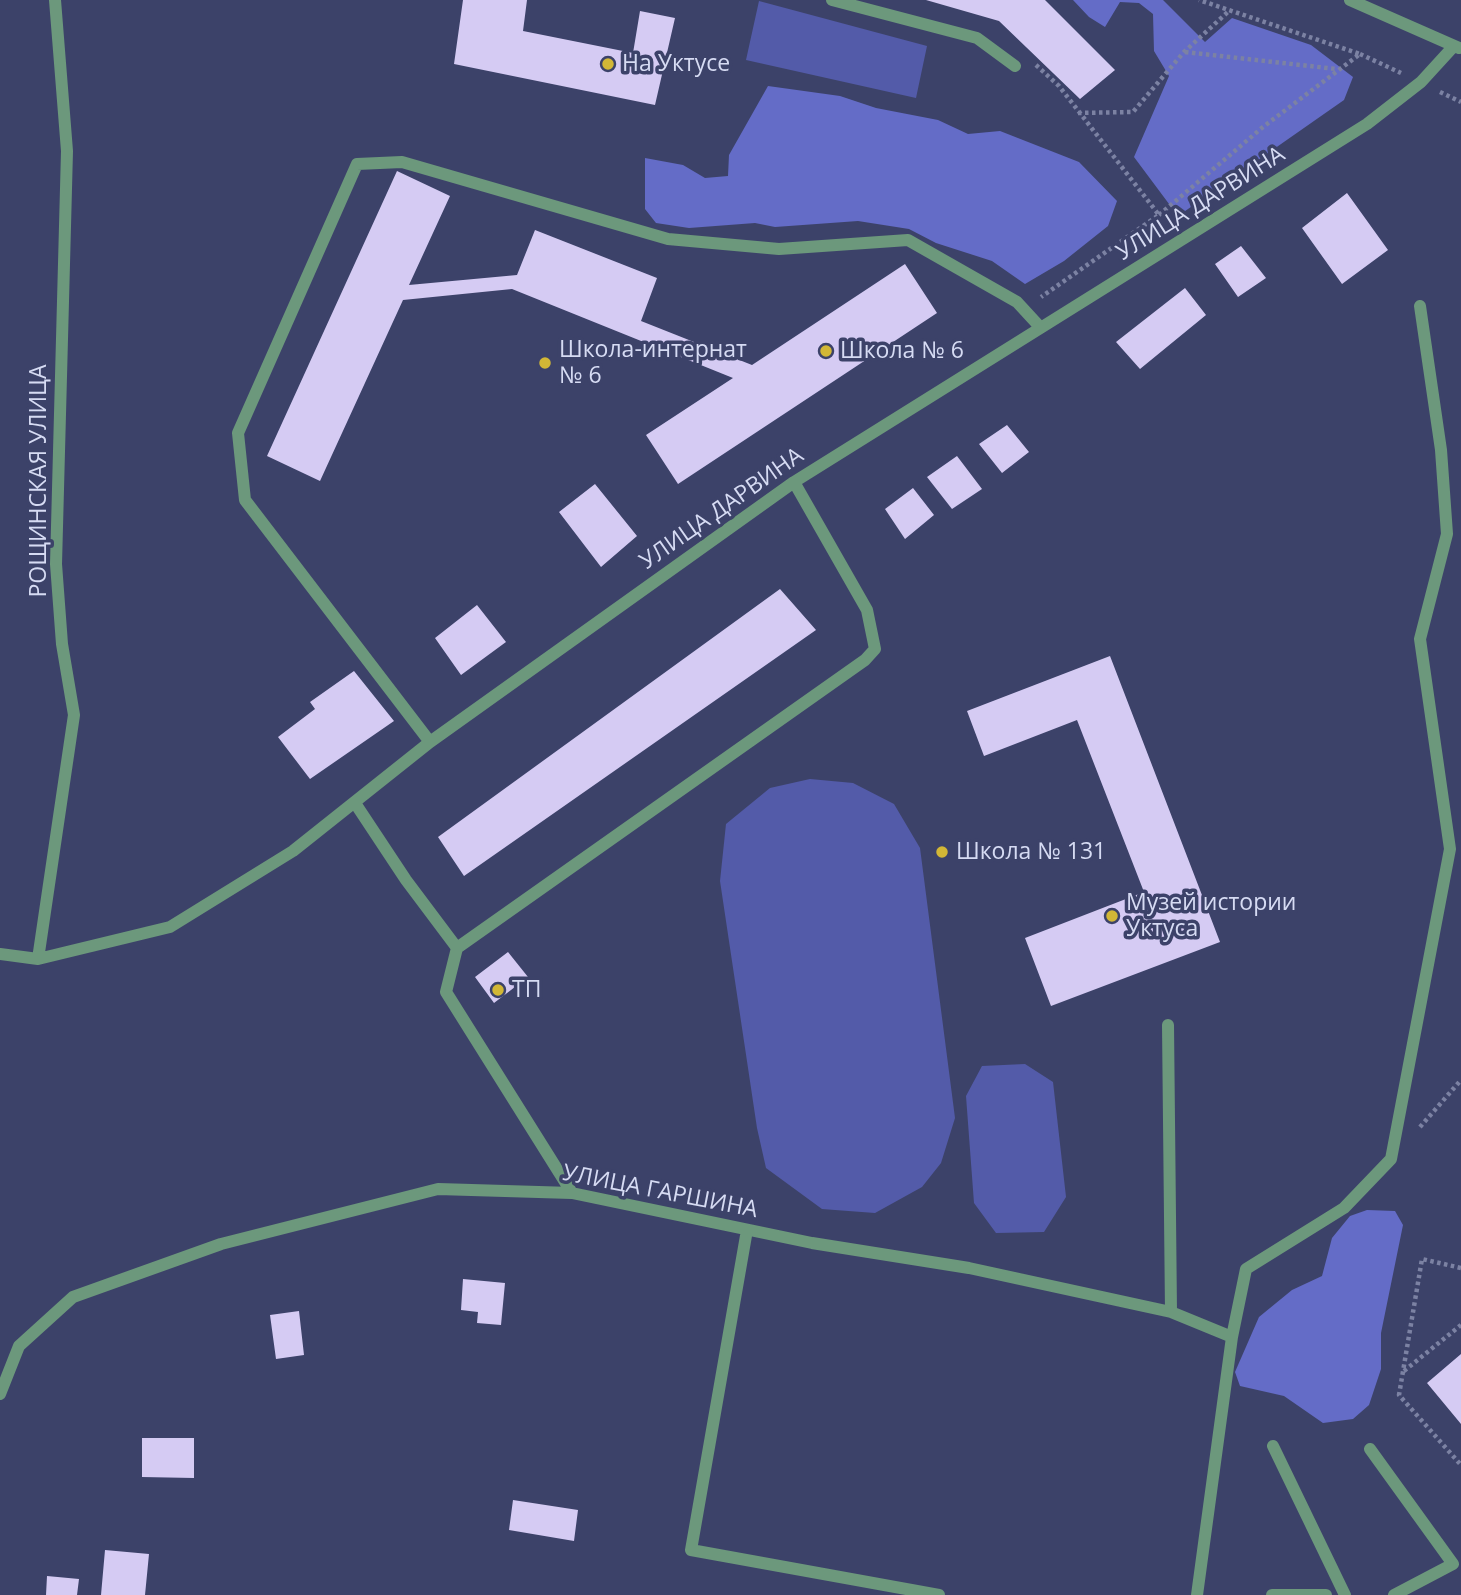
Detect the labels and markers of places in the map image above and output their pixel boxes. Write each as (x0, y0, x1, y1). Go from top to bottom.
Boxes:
place label: На Уктусе (622, 50, 730, 78)
marker: На Уктусе (600, 56, 616, 72)
place label: Школа-интернат № 6 (559, 336, 747, 390)
place label: Школа № 6 (840, 337, 964, 365)
marker: Школа № 6 (818, 343, 834, 359)
marker: Школа-интернат № 6 (537, 355, 553, 371)
place label: Школа № 131 (956, 838, 1106, 866)
marker: Школа № 131 (934, 844, 950, 860)
place label: Музей истории Уктуса (1126, 889, 1296, 943)
marker: Музей истории Уктуса (1104, 908, 1120, 924)
place label: ТП (512, 976, 541, 1004)
marker: ТП (490, 982, 506, 998)

